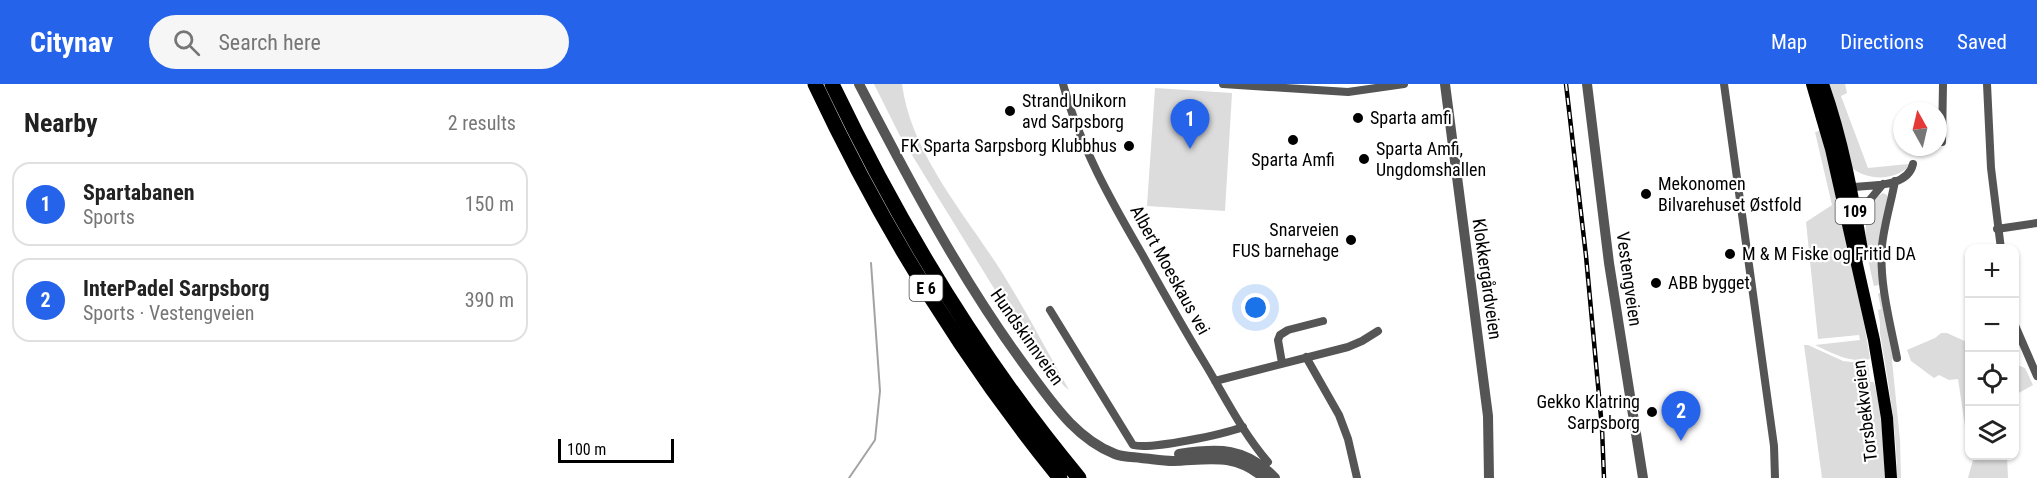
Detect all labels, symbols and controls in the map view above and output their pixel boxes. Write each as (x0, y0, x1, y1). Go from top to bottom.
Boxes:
search box (149, 15, 569, 69)
text: Citynav (30, 26, 113, 59)
icon: search (170, 26, 203, 59)
text: Search here (218, 30, 321, 55)
text: Map (1771, 30, 1807, 54)
text: Directions (1840, 30, 1924, 54)
text: Saved (1957, 30, 2007, 54)
place label: Strand Unikorn avd Sarpsborg (1022, 90, 1127, 132)
pin: 1 (1170, 100, 1210, 149)
north arrow (1893, 102, 1947, 156)
marker: Strand Unikorn avd Sarpsborg (1003, 104, 1017, 118)
place label: Sparta amfi (1370, 107, 1452, 128)
text: Nearby (24, 108, 98, 138)
text: 2 results (448, 111, 516, 135)
marker: Sparta amfi (1351, 111, 1365, 125)
marker: Sparta Amfi (1286, 133, 1300, 147)
place label: FK Sparta Sarpsborg Klubbhus (901, 135, 1117, 156)
place label: Sparta Amfi, Ungdomshallen (1376, 138, 1486, 180)
marker: FK Sparta Sarpsborg Klubbhus (1122, 139, 1136, 153)
place label: Sparta Amfi (1251, 149, 1335, 170)
marker: Sparta Amfi, Ungdomshallen (1357, 152, 1371, 166)
place label: Mekonomen Bilvarehuset Østfold (1658, 173, 1802, 215)
text: Spartabanen (83, 180, 195, 205)
marker: Mekonomen Bilvarehuset Østfold (1639, 187, 1653, 201)
text: 1 (40, 192, 51, 216)
text: 150 m (465, 192, 514, 216)
road number: 109 (1836, 198, 1874, 224)
street label: Albert Moeskaus vei (1126, 202, 1215, 338)
text: Sports (83, 205, 135, 229)
street label: Klokkergårdveien (1469, 217, 1506, 341)
place label: Snarveien FUS barnehage (1232, 219, 1339, 261)
street label: Vestengveien (1612, 230, 1647, 327)
marker: Snarveien FUS barnehage (1344, 233, 1358, 247)
place label: M & M Fiske og Fritid DA (1742, 243, 1917, 264)
map controls (1965, 244, 2019, 460)
button: + (1965, 244, 2019, 298)
marker: M & M Fiske og Fritid DA (1723, 247, 1737, 261)
place label: ABB bygget (1668, 272, 1750, 293)
road number: E 6 (910, 275, 942, 301)
text: InterPadel Sarpsborg (83, 276, 270, 301)
marker: ABB bygget (1649, 276, 1663, 290)
street label: Hundskinnveien (986, 285, 1068, 389)
text: 2 (40, 288, 51, 312)
text: 390 m (465, 288, 514, 312)
your location (1241, 293, 1270, 322)
button: − (1965, 298, 2019, 352)
text: Sports · Vestengveien (83, 301, 255, 325)
button: locate (1965, 352, 2019, 406)
street label: Torsbekkveien (1848, 359, 1881, 463)
place label: Gekko Klatring Sarpsborg (1536, 391, 1640, 433)
pin: 2 (1662, 392, 1700, 441)
marker: Gekko Klatring Sarpsborg (1645, 405, 1659, 419)
button: layers (1965, 406, 2019, 460)
scale bar (558, 436, 674, 464)
text: 100 m (567, 440, 606, 459)

